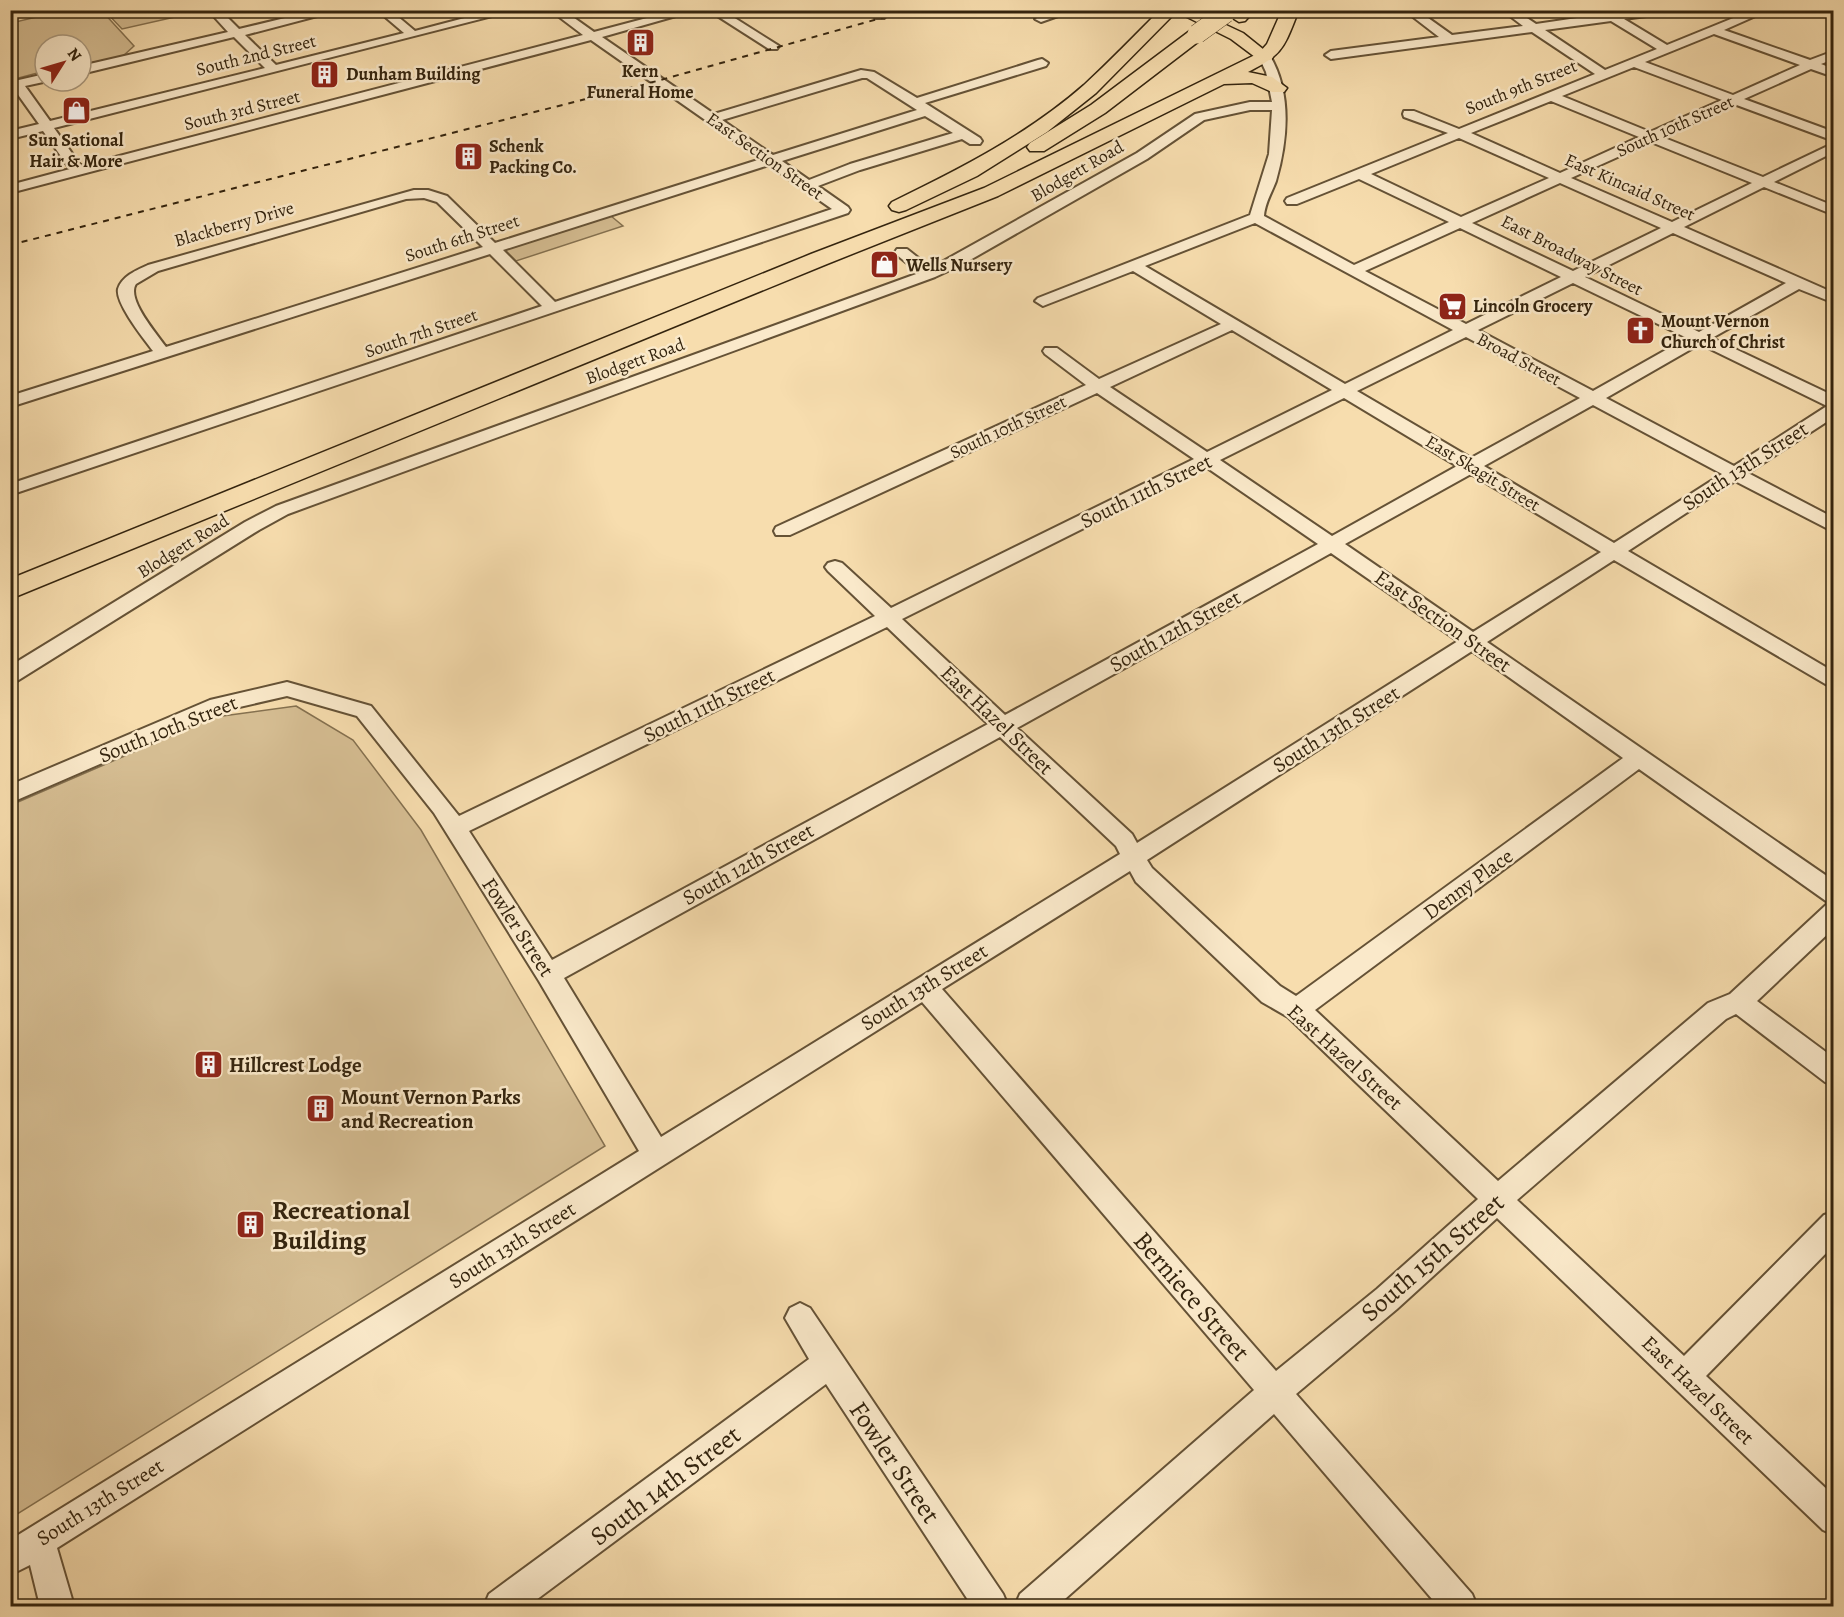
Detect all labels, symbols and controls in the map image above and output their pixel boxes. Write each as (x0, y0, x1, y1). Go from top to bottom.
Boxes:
building icon: Kern Funeral Home (624, 26, 656, 58)
street label: South 2nd Street (193, 28, 319, 82)
north arrow (33, 33, 93, 93)
text: N (62, 43, 87, 66)
street label: South 9th Street (1462, 54, 1581, 120)
building icon: Dunham Building (309, 58, 341, 90)
place label: Kern Funeral Home (586, 59, 694, 104)
place label: Dunham Building (346, 62, 481, 86)
street label: South 3rd Street (182, 84, 303, 136)
street label: South 10th Street (1613, 89, 1738, 163)
shop icon: Sun Sational Hair & More (60, 95, 92, 127)
street label: East Section Street (702, 107, 828, 205)
place label: Sun Sational Hair & More (29, 128, 124, 173)
place label: Schenk Packing Co. (489, 134, 577, 179)
street label: Blodgett Road (1026, 135, 1128, 207)
building icon: Schenk Packing Co. (452, 140, 484, 172)
street label: East Kincaid Street (1561, 148, 1699, 226)
street label: Blackberry Drive (171, 195, 297, 253)
street label: South 6th Street (402, 208, 522, 268)
street label: East Broadway Street (1497, 209, 1647, 301)
shop icon: Wells Nursery (869, 249, 901, 281)
place label: Wells Nursery (905, 253, 1013, 277)
supermarket icon: Lincoln Grocery (1436, 290, 1468, 322)
place label: Lincoln Grocery (1473, 294, 1593, 318)
street label: South 7th Street (361, 302, 481, 364)
place label: Mount Vernon Church of Christ (1661, 309, 1785, 354)
church icon: Mount Vernon Church of Christ (1624, 315, 1656, 347)
street label: Broad Street (1473, 327, 1565, 391)
street label: Blodgett Road (582, 332, 688, 390)
street label: South 10th Street (946, 389, 1070, 465)
street label: South 13th Street (1677, 415, 1813, 517)
street label: East Skagit Street (1421, 429, 1545, 517)
street label: South 11th Street (1076, 447, 1217, 535)
street label: Blodgett Road (133, 508, 234, 584)
street label: East Section Street (1369, 563, 1517, 679)
street label: South 12th Street (1104, 583, 1246, 679)
street label: East Hazel Street (935, 659, 1059, 781)
street label: South 11th Street (639, 661, 780, 749)
street label: South 13th Street (1267, 679, 1405, 779)
street label: South 10th Street (95, 688, 242, 770)
street label: South 12th Street (677, 816, 819, 912)
street label: Denny Place (1417, 842, 1519, 926)
street label: Fowler Street (475, 872, 561, 982)
street label: South 13th Street (855, 937, 993, 1037)
street label: East Hazel Street (1281, 998, 1409, 1116)
building icon: Hillcrest Lodge (192, 1049, 224, 1081)
place label: Hillcrest Lodge (229, 1051, 362, 1079)
place label: Mount Vernon Parks and Recreation (341, 1083, 521, 1135)
building icon: Mount Vernon Parks and Recreation (304, 1093, 336, 1125)
street label: South 15th Street (1353, 1185, 1512, 1329)
place label: Recreational Building (272, 1193, 410, 1258)
street label: South 13th Street (443, 1195, 581, 1295)
building icon: Recreational Building (235, 1209, 267, 1241)
street label: Berniece Street (1125, 1224, 1258, 1369)
street label: East Hazel Street (1636, 1329, 1760, 1451)
street label: Fowler Street (841, 1394, 948, 1530)
street label: South 14th Street (583, 1417, 748, 1554)
street label: South 13th Street (31, 1452, 169, 1552)

